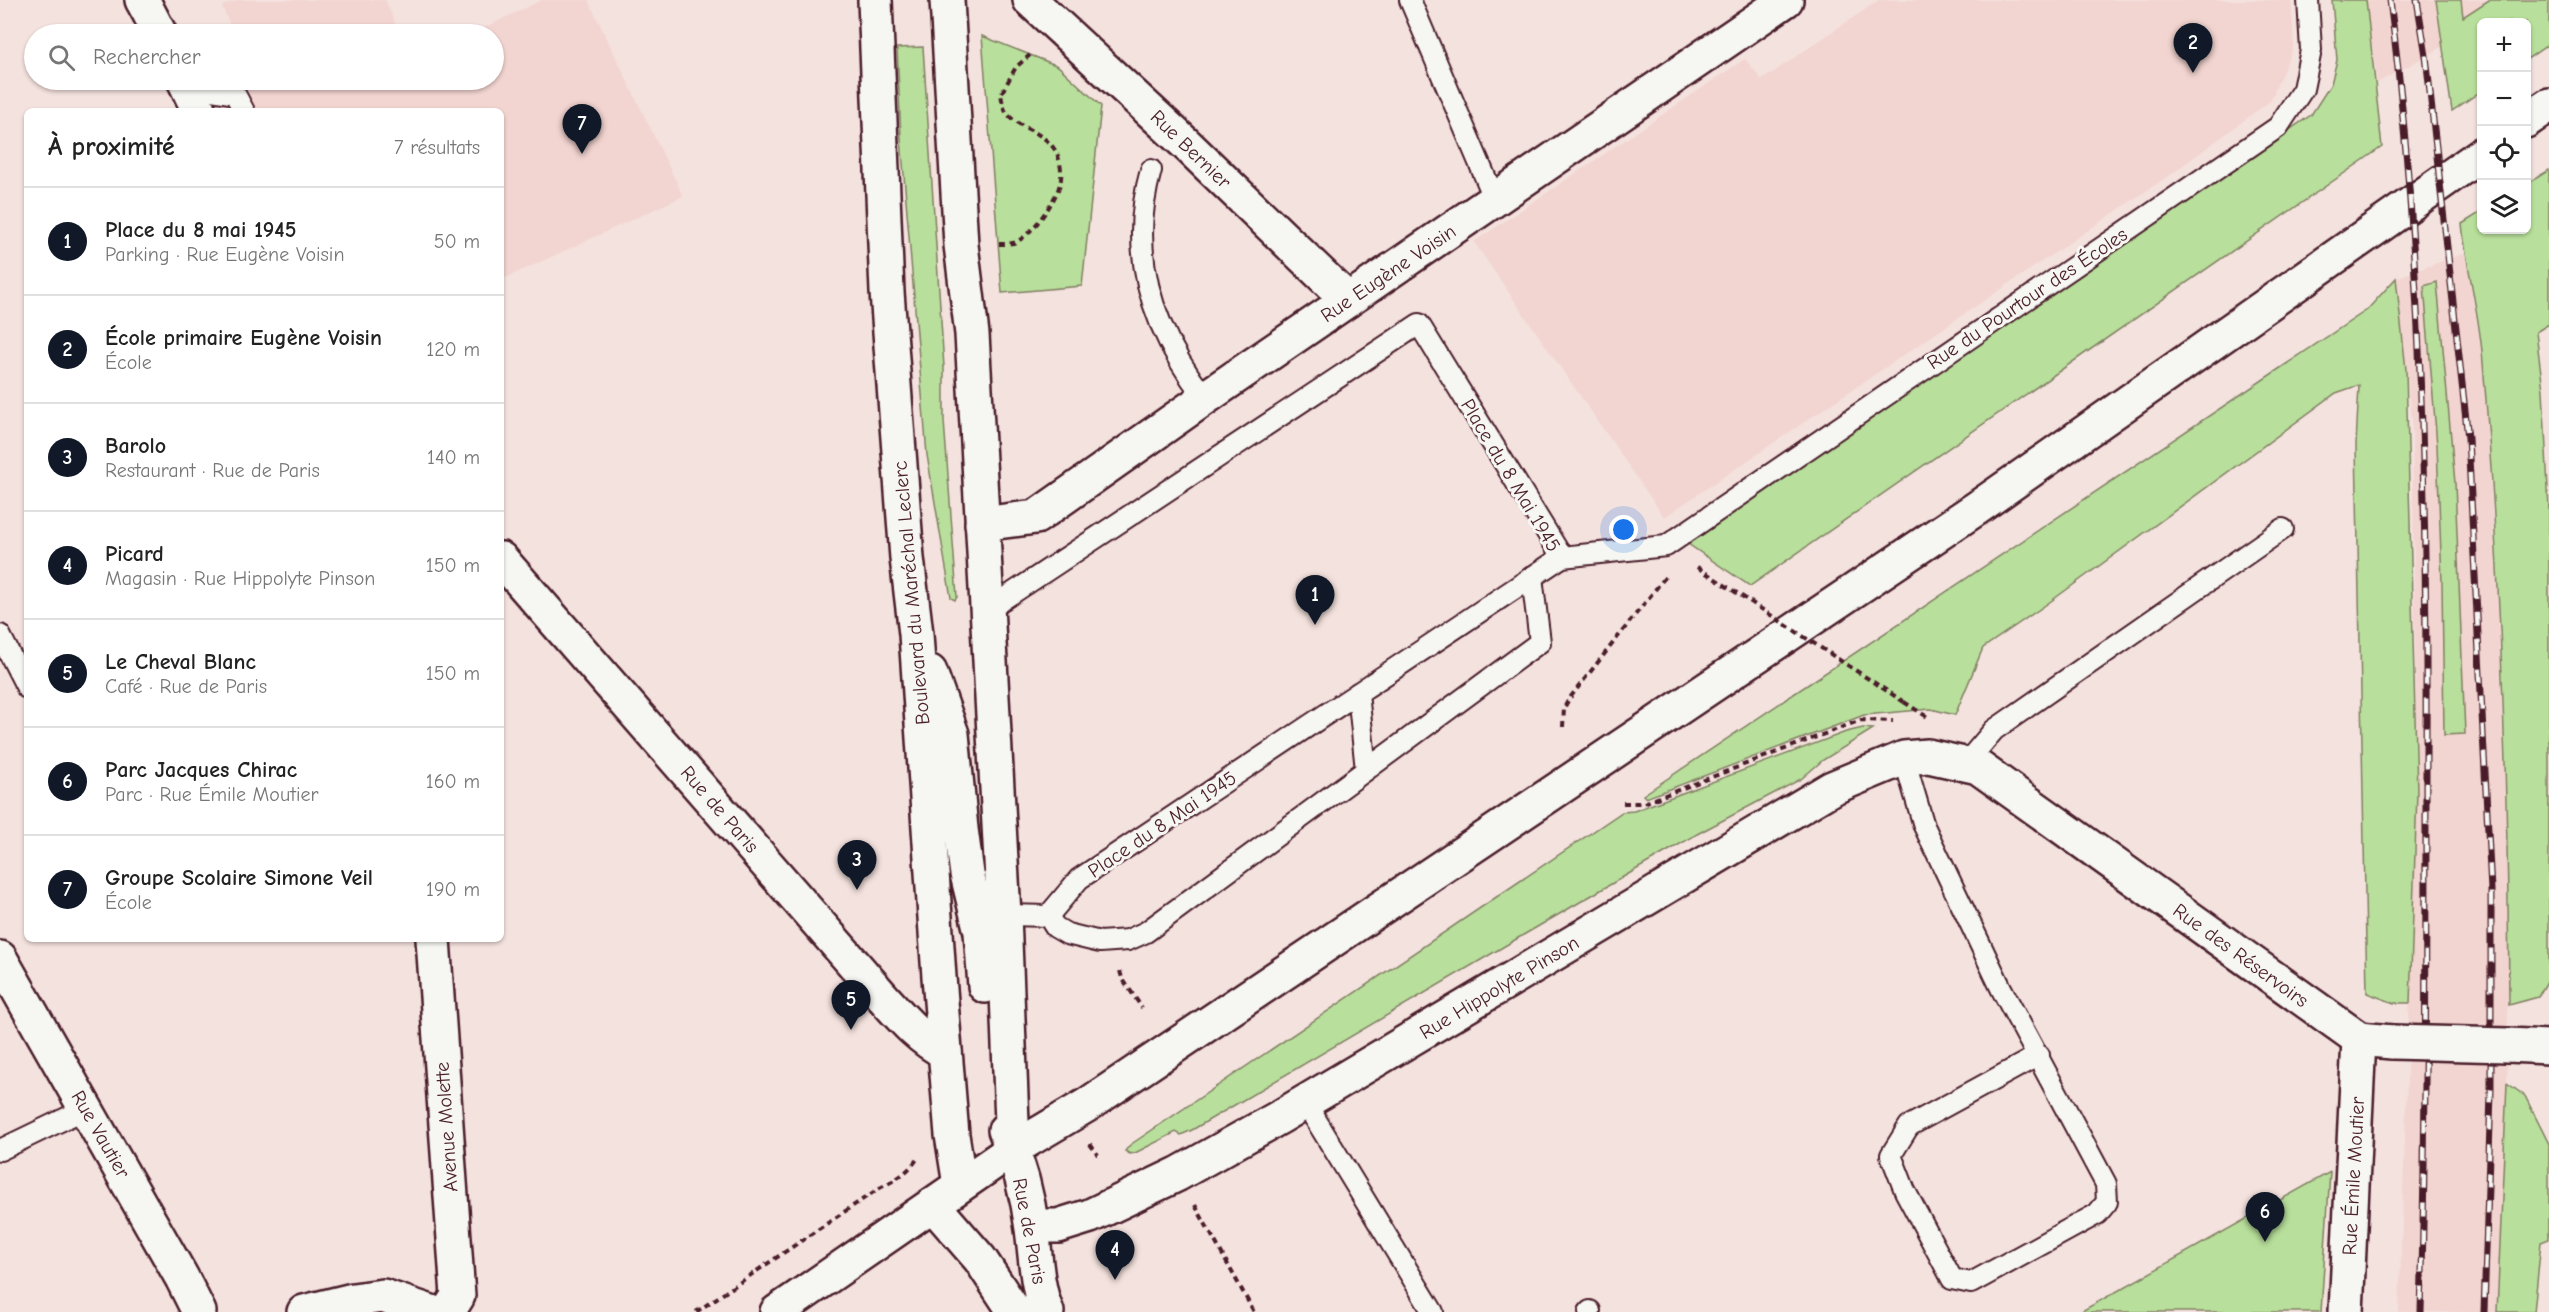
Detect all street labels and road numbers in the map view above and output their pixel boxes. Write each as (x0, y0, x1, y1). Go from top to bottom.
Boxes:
street label: Rue Bernier (1146, 105, 1236, 193)
street label: Rue Eugène Voisin (1316, 220, 1460, 327)
street label: Rue du Pourtour des Écoles (1923, 223, 2132, 374)
street label: Place du 8 Mai 1945 (1456, 395, 1565, 556)
street label: Boulevard du Maréchal Leclerc (888, 460, 934, 726)
street label: Rue de Paris (676, 761, 764, 857)
street label: Place du 8 Mai 1945 (1084, 766, 1241, 883)
street label: Rue des Réservoirs (2169, 899, 2313, 1012)
street label: Rue Hippolyte Pinson (1416, 931, 1583, 1044)
street label: Avenue Molette (430, 1061, 463, 1193)
street label: Rue Vautier (66, 1086, 135, 1182)
street label: Rue Émile Moutier (2338, 1096, 2369, 1256)
street label: Rue de Paris (1008, 1176, 1051, 1286)

